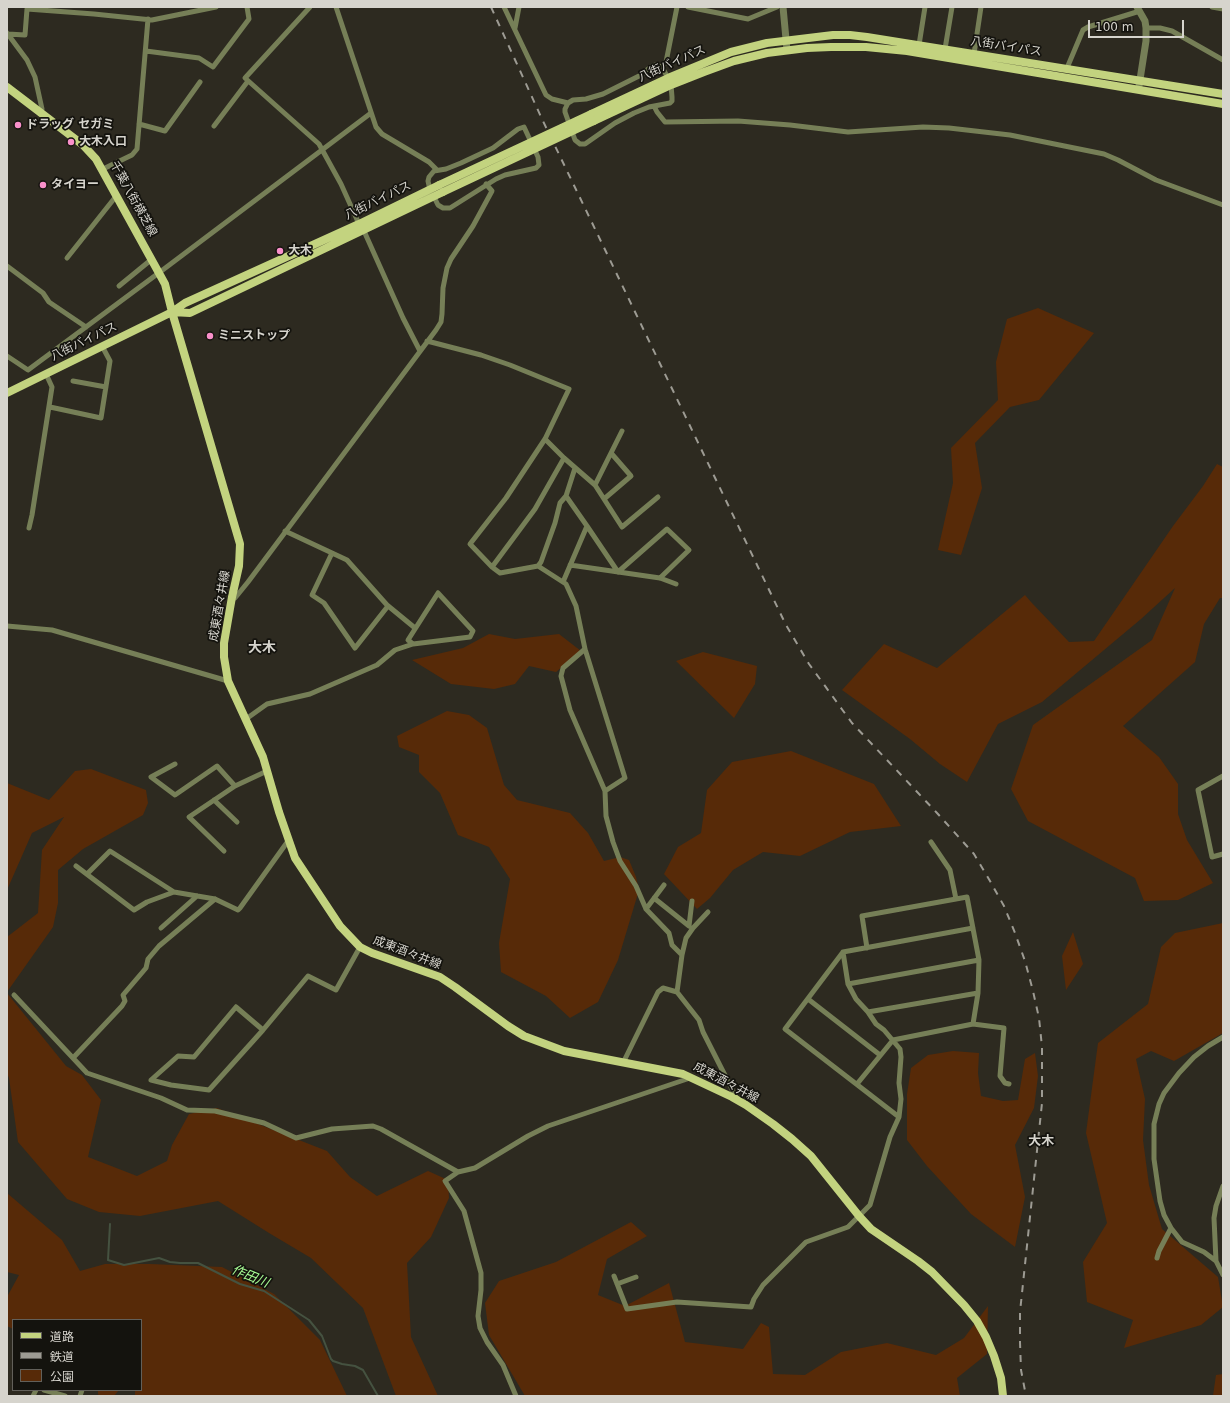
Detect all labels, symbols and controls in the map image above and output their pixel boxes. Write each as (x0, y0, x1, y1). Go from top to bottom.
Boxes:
scale bar (1090, 12, 1186, 38)
text: 100 m (1095, 20, 1133, 34)
street label: 八街バイパス (969, 34, 1043, 60)
street label: 八街バイパス (636, 43, 708, 85)
place label: ドラッグ セガミ (26, 118, 114, 132)
marker: ドラッグ セガミ (13, 120, 23, 130)
place label: 大木入口 (79, 135, 127, 149)
marker: 大木入口 (66, 137, 76, 147)
street label: 千葉八街横芝線 (106, 159, 160, 239)
place label: タイヨー (51, 178, 99, 192)
street label: 八街バイパス (342, 179, 414, 223)
marker: タイヨー (38, 180, 48, 190)
place label: 大木 (288, 244, 312, 258)
marker: 大木 (275, 246, 285, 256)
street label: 八街バイパス (48, 320, 120, 364)
place label: ミニストップ (218, 329, 290, 343)
marker: ミニストップ (205, 331, 215, 341)
street label: 成東酒々井線 (207, 569, 233, 643)
district label: 大木 (248, 640, 276, 656)
street label: 成東酒々井線 (371, 933, 443, 973)
street label: 成東酒々井線 (691, 1060, 761, 1106)
district label: 大木 (1028, 1134, 1054, 1150)
water label: 作田川 (229, 1262, 271, 1292)
legend (12, 1319, 142, 1391)
text: 道路 (50, 1330, 74, 1344)
text: 鉄道 (50, 1350, 74, 1364)
text: 公園 (50, 1370, 74, 1384)

